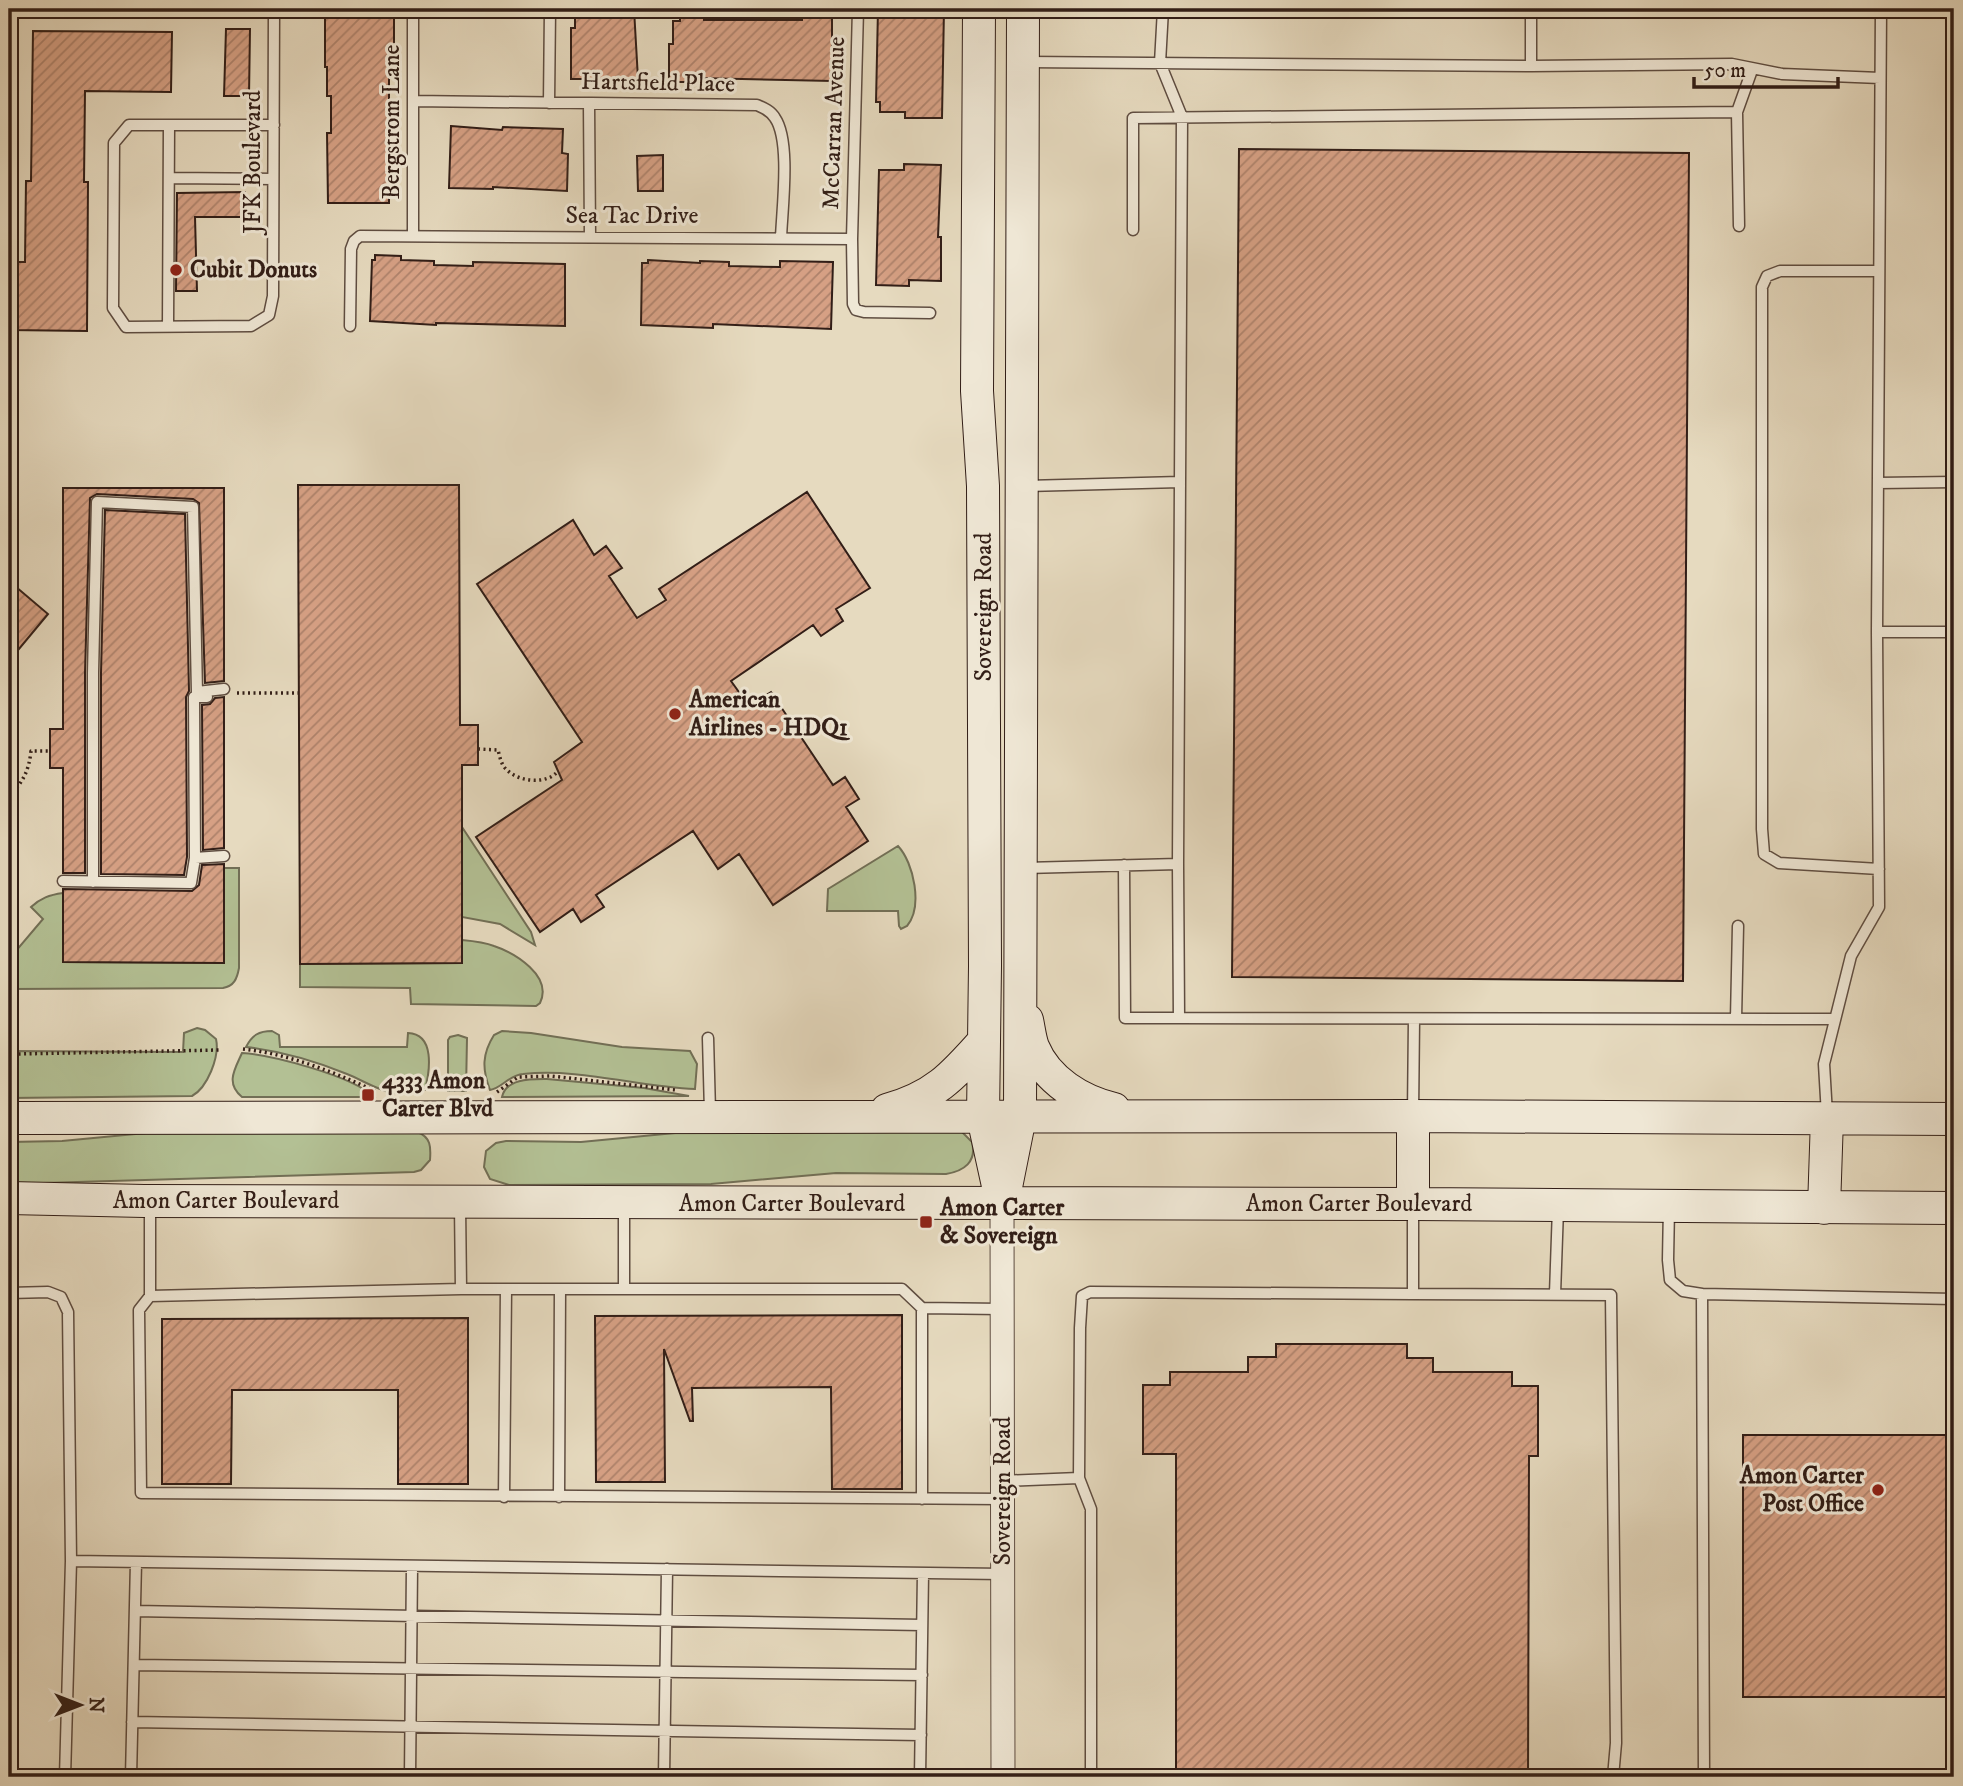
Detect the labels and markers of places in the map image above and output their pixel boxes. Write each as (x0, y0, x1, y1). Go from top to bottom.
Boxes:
place label: Cubit Donuts (190, 255, 317, 285)
marker: Cubit Donuts (168, 262, 184, 278)
place label: American Airlines - HDQ1 (688, 685, 850, 743)
marker: American Airlines - HDQ1 (667, 706, 683, 722)
place label: 4333 Amon Carter Blvd (382, 1066, 494, 1124)
marker: 4333 Amon Carter Blvd (360, 1087, 376, 1103)
place label: Amon Carter & Sovereign (939, 1193, 1065, 1251)
marker: Amon Carter & Sovereign (918, 1214, 934, 1230)
place label: Amon Carter Post Office (1739, 1461, 1865, 1519)
marker: Amon Carter Post Office (1870, 1482, 1886, 1498)

